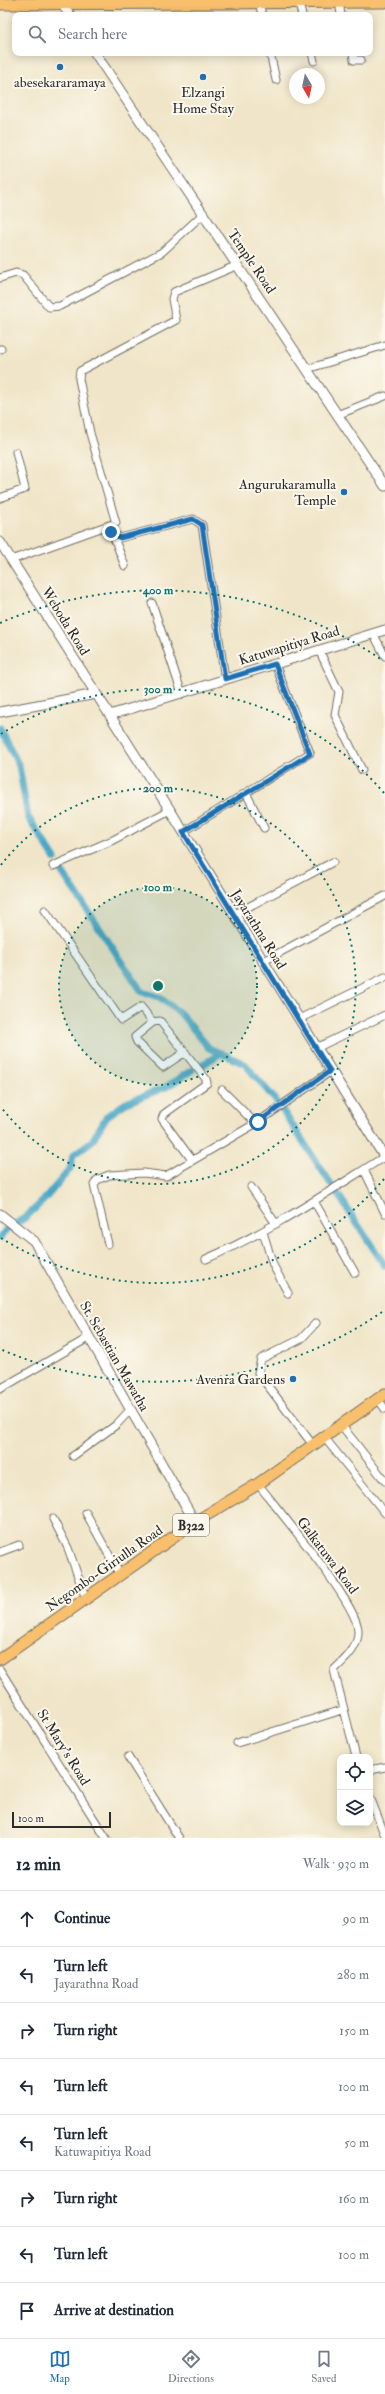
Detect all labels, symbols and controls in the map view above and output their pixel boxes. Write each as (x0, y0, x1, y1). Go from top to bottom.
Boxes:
search box (12, 12, 373, 56)
icon: search (26, 23, 48, 45)
text: Search here (58, 25, 127, 44)
marker: abesekararamaya (55, 62, 65, 72)
north arrow (289, 68, 325, 104)
marker: Elzangi Home Stay (198, 72, 208, 82)
place label: abesekararamaya (14, 74, 106, 92)
place label: Elzangi Home Stay (172, 84, 235, 118)
street label: Temple Road (223, 226, 279, 297)
place label: Angurukaramulla Temple (238, 476, 336, 510)
marker: Angurukaramulla Temple (339, 487, 349, 497)
route end (102, 523, 120, 541)
street label: Weboda Road (37, 583, 93, 659)
text: 400 m (142, 583, 174, 598)
street label: Katuwapitiya Road (237, 622, 342, 670)
text: 300 m (144, 682, 173, 697)
text: 200 m (143, 781, 174, 796)
text: 100 m (144, 880, 173, 895)
street label: Jayarathna Road (226, 885, 290, 973)
centre of rings (151, 979, 165, 993)
route start (249, 1113, 267, 1131)
street label: St. Sebastian Mawatha (76, 1298, 153, 1415)
place label: Avenra Gardens (195, 1371, 285, 1388)
marker: Avenra Gardens (288, 1374, 298, 1384)
road number: B322 (173, 1514, 209, 1536)
street label: Galkatuwa Road (293, 1514, 362, 1597)
street label: Negombo-Giriulla Road (43, 1522, 166, 1615)
street label: St Mary's Road (33, 1706, 94, 1789)
map controls (337, 1754, 373, 1826)
button: locate (337, 1754, 373, 1790)
button: layers (337, 1790, 373, 1826)
scale bar (12, 1810, 111, 1829)
text: 100 m (18, 1812, 44, 1825)
text: 12 min (16, 1854, 61, 1875)
text: Walk · 930 m (303, 1856, 369, 1872)
icon: ahead (16, 1908, 38, 1930)
text: Continue (54, 1909, 110, 1928)
text: 90 m (343, 1911, 369, 1927)
text: Turn left (54, 1957, 108, 1976)
icon: left (16, 1964, 38, 1986)
text: 280 m (337, 1967, 369, 1983)
text: Jayarathna Road (54, 1976, 138, 1992)
icon: right (16, 2020, 38, 2042)
text: Turn right (54, 2021, 117, 2040)
text: 150 m (339, 2023, 369, 2039)
icon: left (16, 2076, 38, 2098)
text: Turn left (54, 2077, 108, 2096)
text: 100 m (338, 2079, 369, 2095)
text: Turn left (54, 2125, 108, 2144)
icon: left (16, 2132, 38, 2154)
text: 50 m (344, 2135, 369, 2151)
text: Katuwapitiya Road (54, 2144, 151, 2160)
icon: right (16, 2188, 38, 2210)
text: Turn right (54, 2189, 117, 2208)
text: 160 m (338, 2191, 369, 2207)
icon: left (16, 2244, 38, 2266)
text: Turn left (54, 2245, 108, 2264)
text: 100 m (338, 2247, 369, 2263)
icon: arrive (16, 2300, 38, 2322)
text: Arrive at destination (54, 2301, 174, 2320)
tab: Map (49, 2348, 71, 2385)
tab: Directions (168, 2348, 214, 2385)
tab: Saved (311, 2348, 336, 2385)

